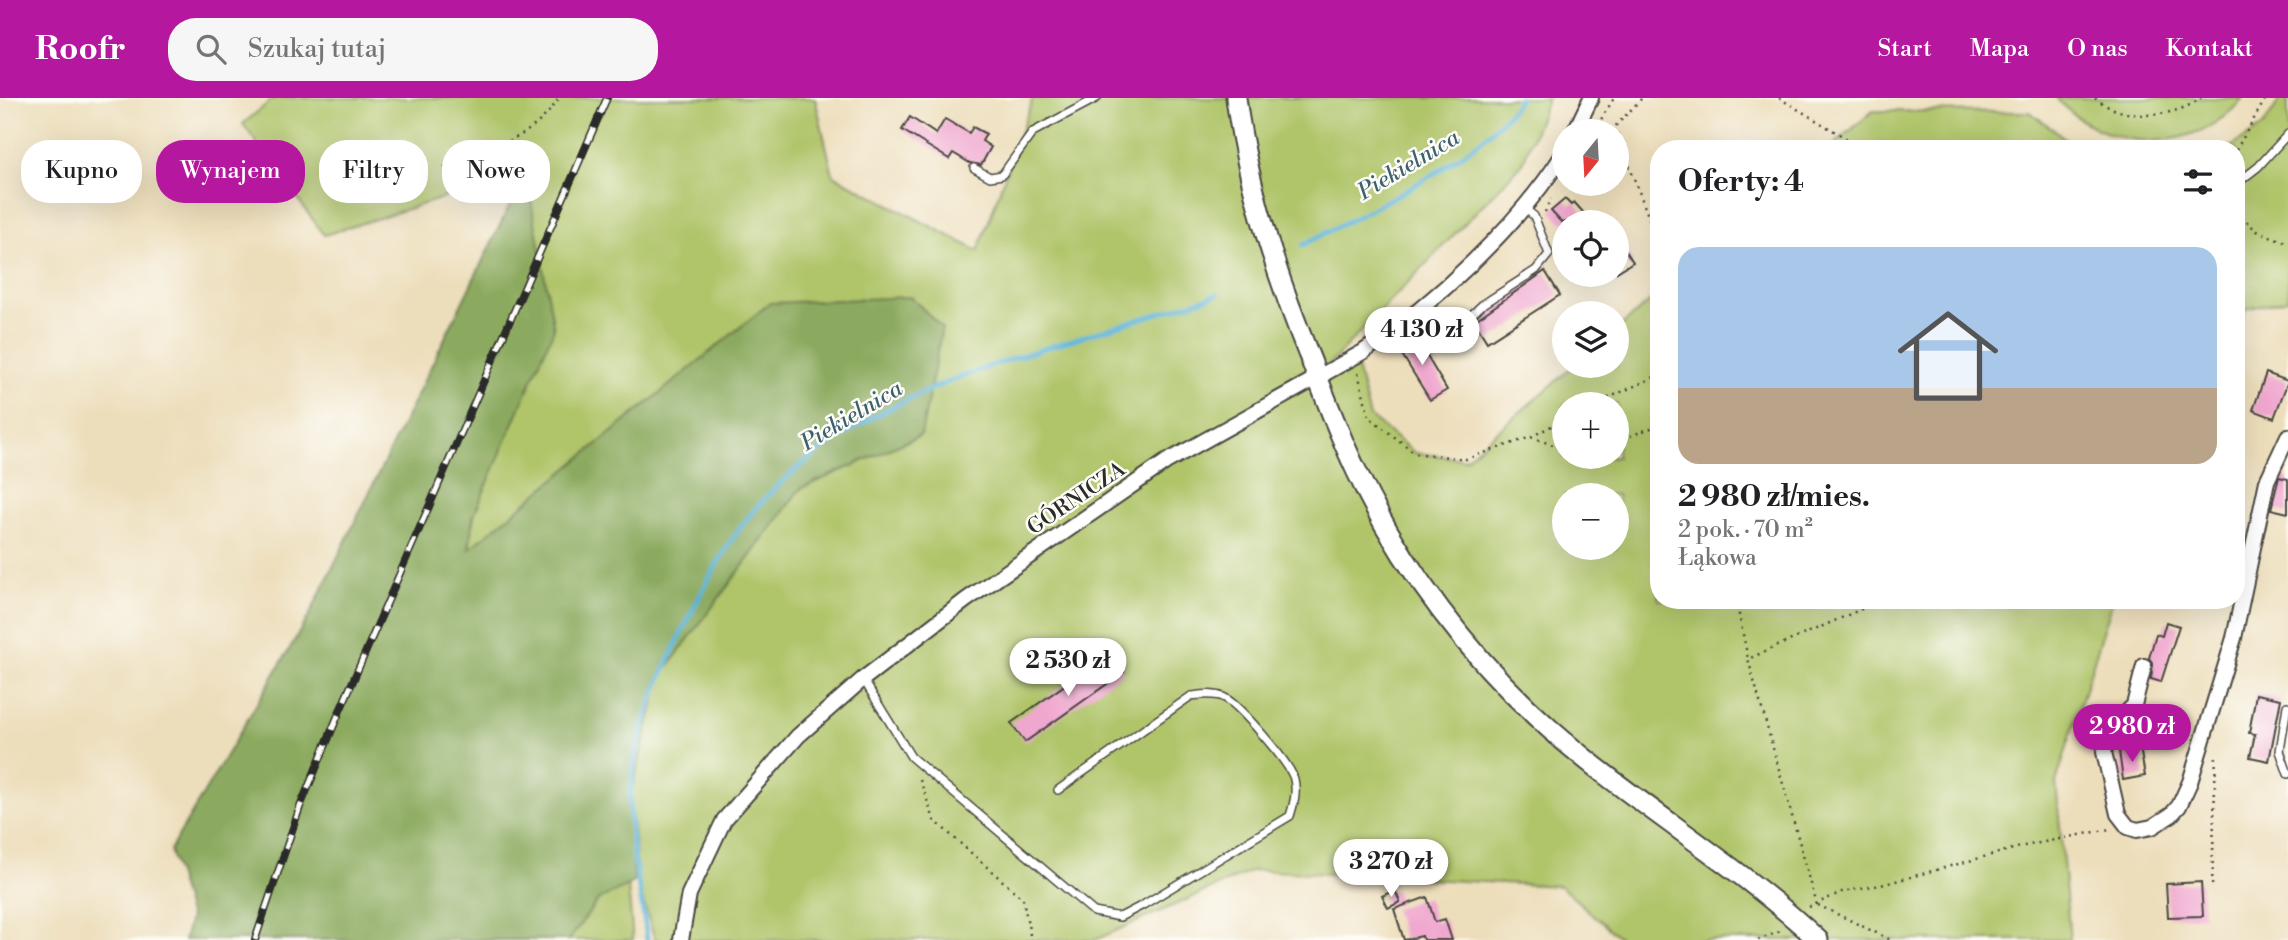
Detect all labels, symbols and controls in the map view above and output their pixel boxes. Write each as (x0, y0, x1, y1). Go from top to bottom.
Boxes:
search box (168, 18, 658, 81)
text: Roofr (35, 29, 126, 70)
icon: search (192, 30, 230, 68)
text: Szukaj tutaj (248, 33, 386, 65)
text: Start (1877, 34, 1932, 64)
text: Mapa (1970, 34, 2029, 64)
text: O nas (2067, 34, 2128, 64)
text: Kontakt (2166, 34, 2253, 64)
north arrow (1552, 119, 1629, 196)
map controls (1552, 119, 1629, 560)
water label: Piekielnica (1352, 123, 1465, 207)
chip: Kupno (21, 140, 142, 203)
chip: Wynajem (156, 140, 305, 203)
chip: Filtry (319, 140, 428, 203)
chip: Nowe (442, 140, 550, 203)
text: Oferty: 4 (1678, 163, 1804, 201)
icon: filters (2179, 163, 2217, 201)
button: locate (1552, 210, 1629, 287)
icon: home (1885, 293, 2011, 419)
button: layers (1552, 301, 1629, 378)
pin: 4 130 zł (1350, 308, 1494, 367)
text: 4 130 zł (1381, 316, 1463, 344)
water label: Piekielnica (795, 374, 908, 458)
button: + (1552, 392, 1629, 469)
street label: GÓRNICZA (1021, 454, 1131, 541)
text: 2 980 zł/mies. (1678, 478, 1870, 516)
button: − (1552, 483, 1629, 560)
text: 2 pok. · 70 m² (1678, 516, 1813, 544)
text: Łąkowa (1678, 544, 1757, 572)
pin: 2 530 zł (996, 638, 1140, 698)
text: 2 530 zł (1025, 647, 1111, 675)
pin: 2 980 zł (2060, 704, 2204, 764)
text: 2 980 zł (2089, 713, 2175, 741)
pin: 3 270 zł (1319, 840, 1463, 899)
text: 3 270 zł (1349, 848, 1433, 876)

